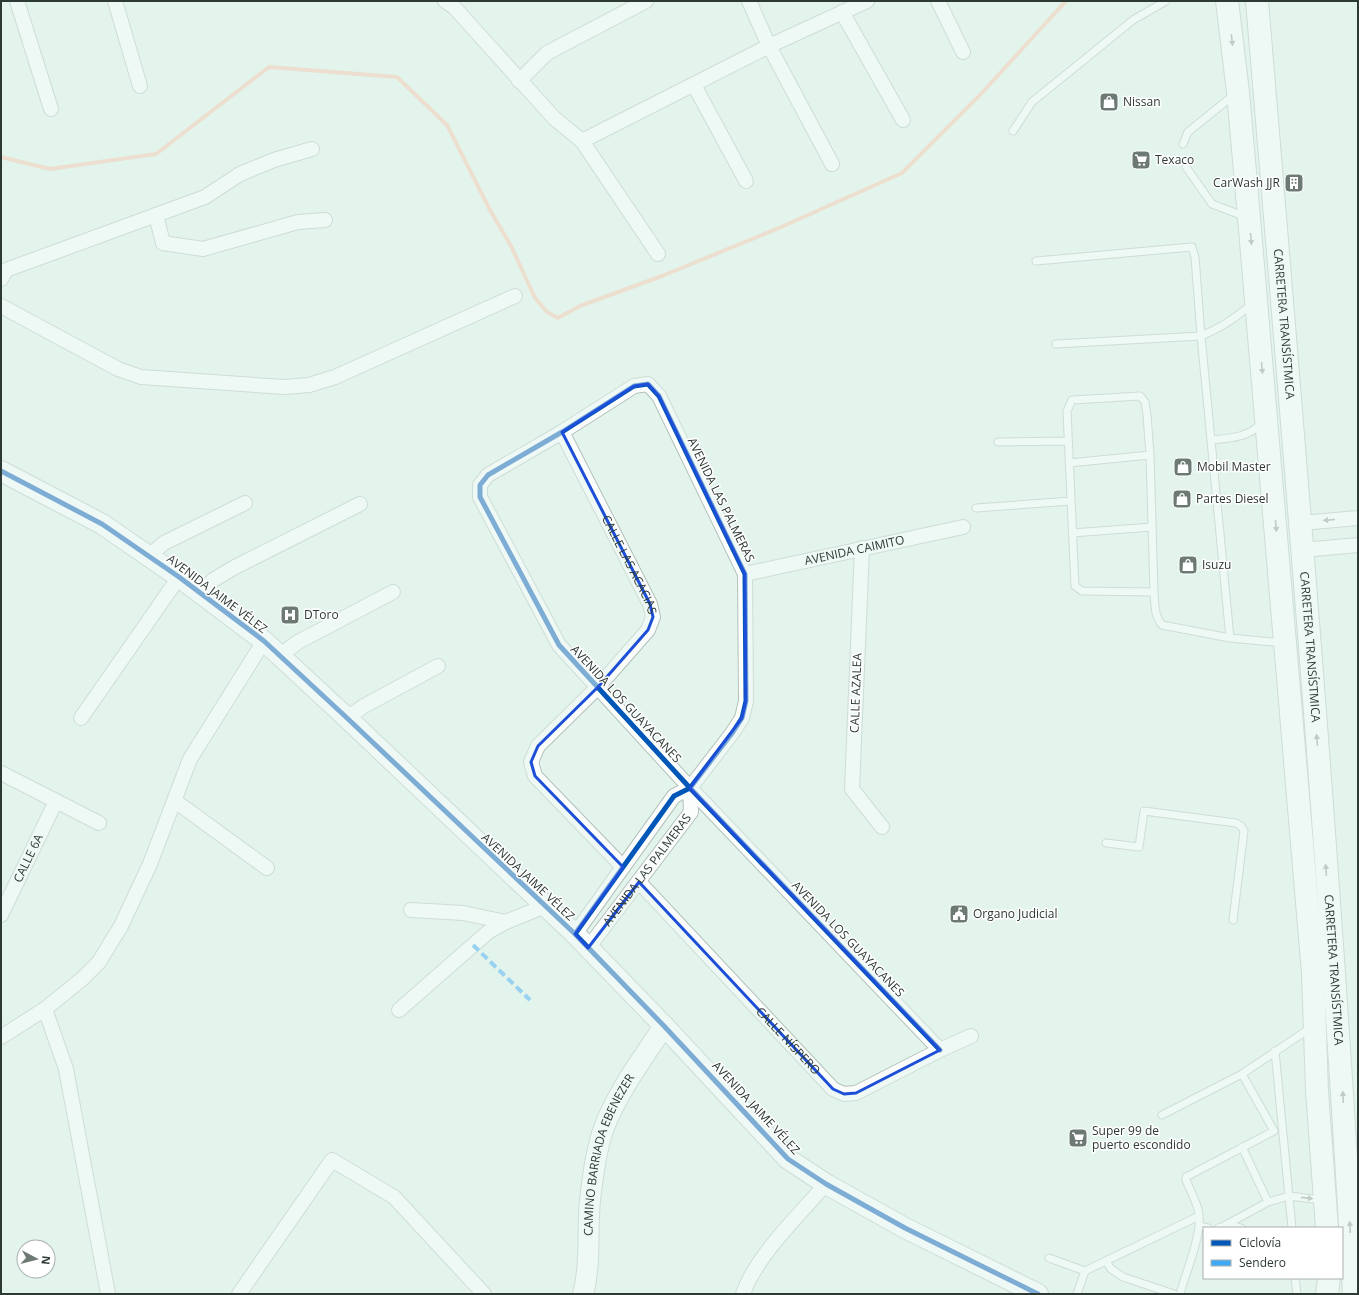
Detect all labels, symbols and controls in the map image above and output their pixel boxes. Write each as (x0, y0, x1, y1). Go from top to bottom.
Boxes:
one-way arrow (1229, 34, 1235, 46)
shop icon: Nissan (1098, 91, 1120, 113)
place label: Nissan (1123, 93, 1161, 110)
supermarket icon: Texaco (1130, 149, 1152, 171)
place label: Texaco (1155, 151, 1194, 168)
building icon: CarWash JJR (1283, 172, 1305, 194)
place label: CarWash JJR (1213, 174, 1281, 191)
one-way arrow (1248, 233, 1255, 245)
street label: CARRETERA TRANSÍSTMICA (1270, 248, 1299, 400)
one-way arrow (1259, 362, 1266, 374)
street label: AVENIDA LAS PALMERAS (684, 435, 759, 565)
shop icon: Mobil Master (1172, 456, 1194, 478)
place label: Mobil Master (1197, 458, 1271, 475)
shop icon: Partes Diesel (1171, 488, 1193, 510)
place label: Partes Diesel (1196, 490, 1269, 507)
street label: CALLE LAS ACACIAS (598, 512, 661, 616)
one-way arrow (1323, 517, 1335, 523)
one-way arrow (1272, 520, 1279, 532)
street label: AVENIDA CAIMITO (803, 531, 906, 569)
street label: AVENIDA JAIME VÉLEZ (164, 550, 271, 637)
shop icon: Isuzu (1177, 554, 1199, 576)
place label: Isuzu (1202, 556, 1231, 573)
street label: CARRETERA TRANSÍSTMICA (1296, 571, 1325, 723)
hospital icon: DToro (279, 604, 301, 626)
place label: DToro (304, 606, 339, 623)
street label: AVENIDA LOS GUAYACANES (567, 641, 686, 766)
street label: CALLE AZALEA (846, 652, 865, 733)
one-way arrow (1313, 734, 1320, 746)
street label: AVENIDA LAS PALMERAS (599, 810, 695, 929)
street label: AVENIDA JAIME VÉLEZ (478, 829, 579, 924)
street label: CALLE 6A (9, 831, 47, 885)
one-way arrow (1323, 864, 1330, 876)
street label: AVENIDA LOS GUAYACANES (788, 877, 908, 1000)
street label: CARRETERA TRANSÍSTMICA (1320, 894, 1348, 1046)
public building icon: Organo Judicial (948, 903, 970, 925)
place label: Organo Judicial (973, 905, 1058, 922)
street label: CALLE NÍSPERO (752, 1003, 824, 1078)
street label: AVENIDA JAIME VÉLEZ (709, 1057, 804, 1158)
street label: CAMINO BARRIADA EBENEZER (580, 1070, 638, 1236)
one-way arrow (1339, 1091, 1346, 1103)
place label: Super 99 de puerto escondido (1092, 1122, 1191, 1153)
supermarket icon: Super 99 de puerto escondido (1067, 1127, 1089, 1149)
one-way arrow (1301, 1195, 1313, 1202)
one-way arrow (1347, 1220, 1353, 1233)
legend (1203, 1227, 1343, 1279)
text: Ciclovía (1239, 1234, 1281, 1251)
north arrow (16, 1239, 56, 1279)
text: Sendero (1239, 1254, 1286, 1271)
text: N (38, 1255, 54, 1266)

